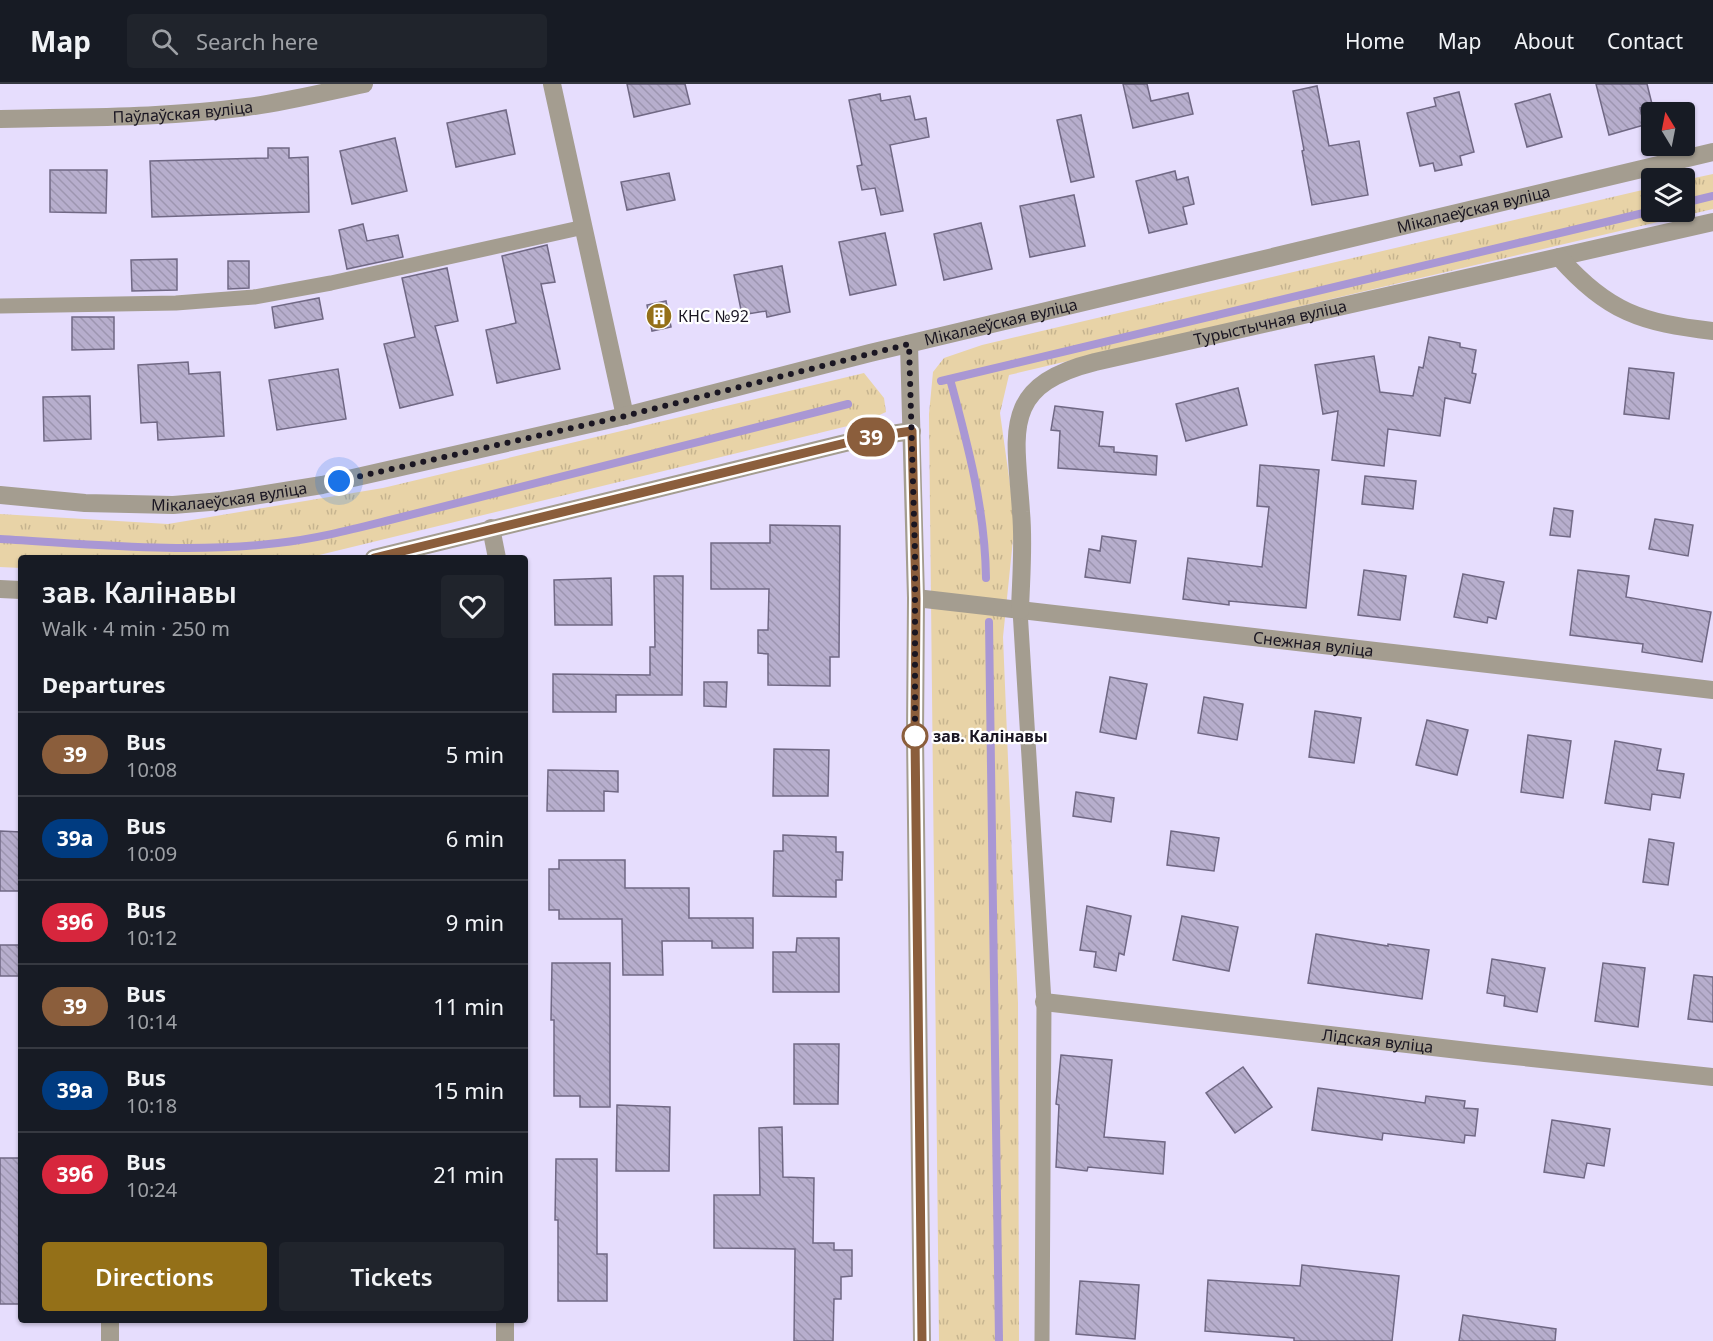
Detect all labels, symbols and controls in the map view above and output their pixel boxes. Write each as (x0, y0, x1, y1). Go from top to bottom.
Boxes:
search box (127, 14, 547, 68)
text: Map (30, 22, 91, 60)
icon: search (148, 25, 181, 58)
text: Search here (196, 26, 318, 56)
text: Home (1345, 27, 1405, 55)
text: Map (1438, 27, 1481, 55)
text: About (1514, 27, 1574, 55)
text: Contact (1607, 27, 1683, 55)
street label: Паўлаўская вуліца (112, 95, 254, 128)
north arrow (1641, 102, 1695, 156)
map controls (1641, 102, 1695, 222)
button: layers (1641, 168, 1695, 222)
street label: Мікалаеўская вуліца (1395, 180, 1552, 238)
street label: Мікалаеўская вуліца (922, 293, 1080, 351)
street label: Турыстычная вуліца (1192, 294, 1349, 350)
building icon: КНС №92 (644, 301, 674, 331)
place label: КНС №92 (678, 305, 749, 327)
line badge: 39 (844, 418, 898, 456)
text: 39 (859, 423, 883, 451)
your location (324, 466, 354, 496)
street label: Мікалаеўская вуліца (151, 477, 309, 516)
text: зав. Калінавы (42, 573, 237, 611)
button: heart (441, 575, 504, 638)
text: Walk · 4 min · 250 m (42, 615, 230, 642)
street label: Снежная вуліца (1252, 626, 1375, 662)
text: Departures (42, 669, 166, 699)
marker: зав. Калінавы (902, 723, 928, 749)
place label: зав. Калінавы (933, 725, 1048, 747)
text: Bus (126, 726, 166, 756)
text: 5 min (446, 739, 504, 769)
text: 39 (63, 740, 87, 768)
text: 10:08 (126, 756, 177, 783)
text: Bus (126, 810, 166, 840)
text: 6 min (446, 823, 504, 853)
text: 39а (57, 824, 93, 852)
text: 10:09 (126, 840, 177, 867)
text: Bus (126, 894, 166, 924)
text: 9 min (446, 907, 504, 937)
text: 39б (56, 908, 94, 936)
text: 10:12 (126, 924, 177, 951)
text: Bus (126, 978, 166, 1008)
text: 11 min (433, 991, 504, 1021)
text: 39 (63, 992, 87, 1020)
text: 10:14 (126, 1008, 177, 1035)
street label: Лідская вуліца (1321, 1023, 1435, 1058)
text: Bus (126, 1062, 166, 1092)
text: 15 min (433, 1075, 504, 1105)
text: 39а (57, 1076, 93, 1104)
text: 10:18 (126, 1092, 177, 1119)
text: Bus (126, 1146, 166, 1176)
text: 21 min (433, 1159, 504, 1189)
text: 39б (56, 1160, 94, 1188)
text: 10:24 (126, 1176, 177, 1203)
button: Directions (42, 1242, 267, 1311)
button: Tickets (279, 1242, 504, 1311)

